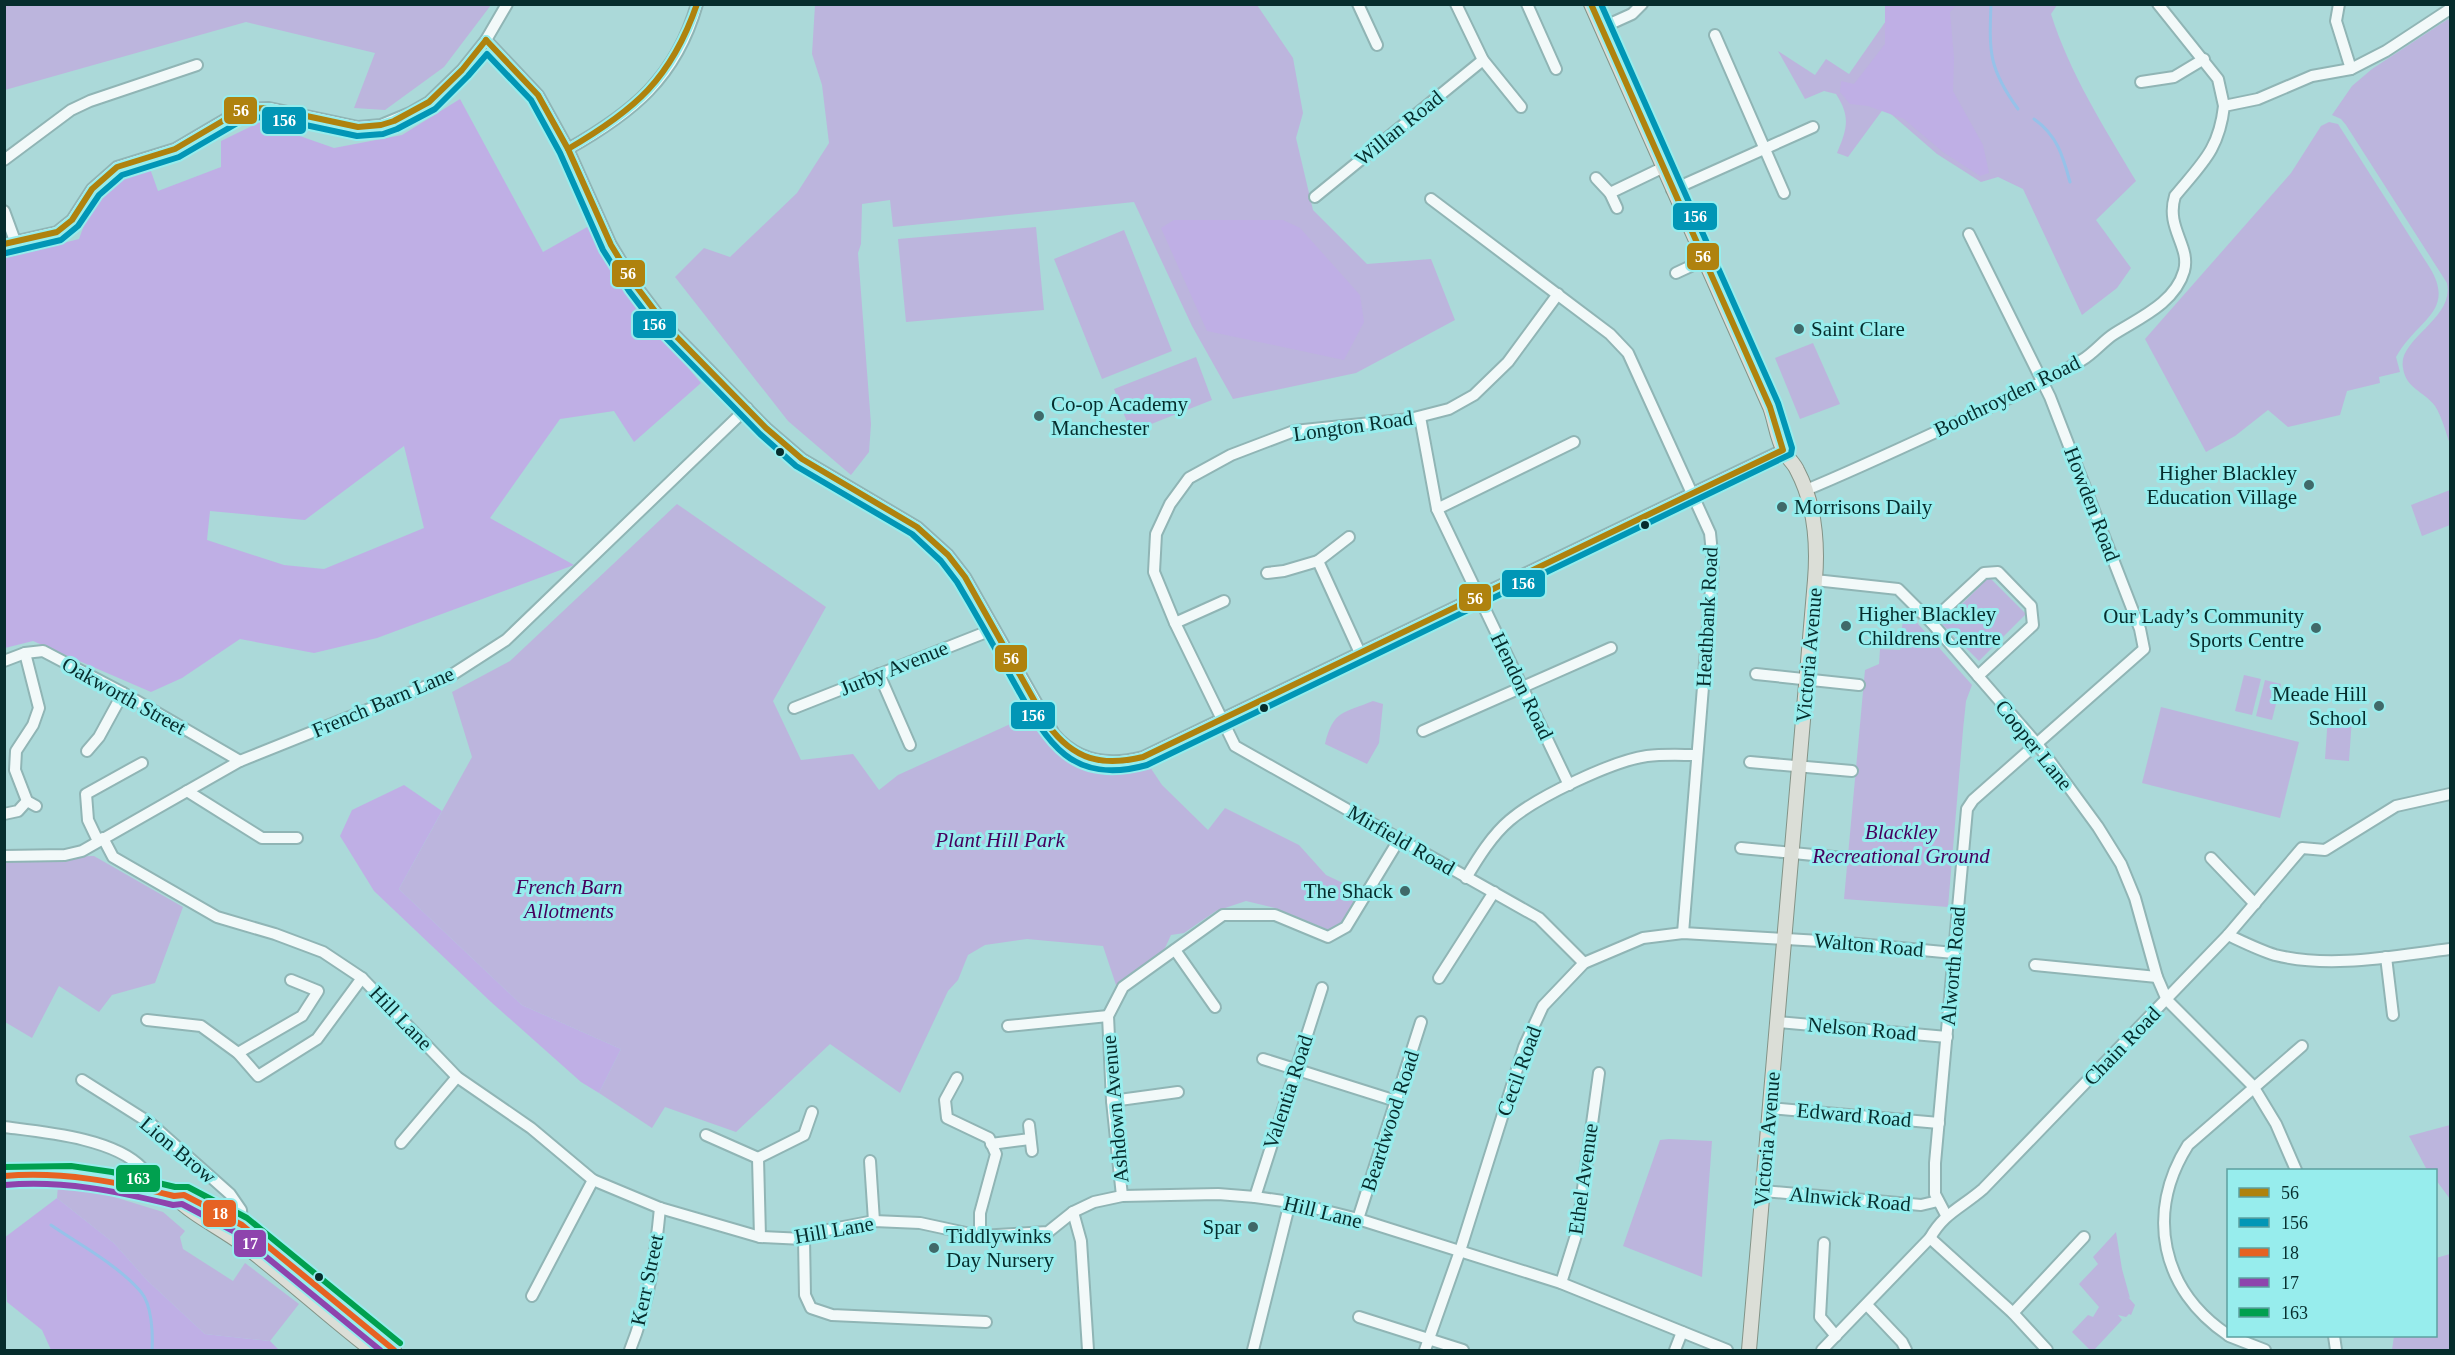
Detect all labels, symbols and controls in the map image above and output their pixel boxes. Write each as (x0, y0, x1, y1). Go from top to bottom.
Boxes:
street label: Willan Road (1350, 85, 1448, 171)
line badge: 56 (223, 96, 258, 125)
text: 56 (233, 102, 249, 119)
line badge: 156 (261, 106, 307, 135)
text: 156 (272, 112, 296, 129)
line badge: 156 (1672, 202, 1718, 231)
text: 156 (1683, 208, 1707, 225)
line badge: 56 (1686, 242, 1720, 271)
text: 56 (1695, 248, 1711, 265)
line badge: 56 (611, 259, 646, 288)
text: 56 (620, 265, 636, 282)
line badge: 156 (632, 310, 677, 339)
text: 156 (642, 316, 666, 333)
place label: Saint Clare (1811, 317, 1905, 341)
marker: Saint Clare (1792, 322, 1806, 336)
street label: Boothroyden Road (1930, 350, 2084, 442)
place label: Co-op Academy Manchester (1051, 392, 1189, 440)
street label: Longton Road (1292, 406, 1415, 446)
marker: Co-op Academy Manchester (1032, 409, 1046, 423)
street label: Howden Road (2059, 443, 2125, 565)
unlabelled marker (774, 446, 786, 458)
place label: Higher Blackley Education Village (2146, 461, 2297, 509)
marker: Higher Blackley Education Village (2302, 478, 2316, 492)
place label: Morrisons Daily (1794, 495, 1933, 519)
marker: Morrisons Daily (1775, 500, 1789, 514)
unlabelled marker (1639, 519, 1651, 531)
street label: Heathbank Road (1691, 546, 1723, 688)
line badge: 156 (1501, 569, 1546, 598)
text: 156 (1511, 575, 1535, 592)
line badge: 56 (1458, 583, 1492, 612)
street label: Victoria Avenue (1791, 587, 1827, 723)
text: 56 (1467, 590, 1483, 607)
place label: Higher Blackley Childrens Centre (1858, 602, 2001, 650)
place label: Our Lady’s Community Sports Centre (2103, 604, 2304, 652)
marker: Higher Blackley Childrens Centre (1839, 619, 1853, 633)
marker: Our Lady’s Community Sports Centre (2309, 621, 2323, 635)
street label: Hendon Road (1486, 629, 1558, 744)
street label: Jurby Avenue (836, 635, 952, 701)
line badge: 56 (994, 644, 1028, 673)
text: 56 (1003, 650, 1019, 667)
street label: Oakworth Street (58, 652, 190, 740)
street label: French Barn Lane (309, 661, 457, 743)
place label: Meade Hill School (2272, 682, 2367, 730)
street label: Cooper Lane (1990, 695, 2078, 795)
marker: Meade Hill School (2372, 699, 2386, 713)
line badge: 156 (1010, 701, 1056, 730)
unlabelled marker (1258, 702, 1270, 714)
text: 156 (1021, 707, 1045, 724)
street label: Mirfield Road (1343, 800, 1459, 881)
park label: Blackley Recreational Ground (1811, 820, 1990, 868)
park label: Plant Hill Park (934, 828, 1065, 852)
park label: French Barn Allotments (514, 875, 623, 923)
place label: The Shack (1304, 879, 1393, 903)
marker: The Shack (1398, 884, 1412, 898)
street label: Alworth Road (1936, 905, 1970, 1027)
street label: Walton Road (1813, 928, 1925, 962)
street label: Hill Lane (365, 981, 437, 1055)
street label: Chain Road (2079, 1001, 2166, 1090)
street label: Nelson Road (1807, 1012, 1918, 1046)
street label: Cecil Road (1492, 1022, 1547, 1119)
street label: Valentia Road (1258, 1032, 1318, 1152)
street label: Ashdown Avenue (1097, 1034, 1133, 1184)
street label: Beardwood Road (1356, 1047, 1424, 1194)
street label: Victoria Avenue (1749, 1071, 1785, 1207)
street label: Edward Road (1796, 1098, 1913, 1132)
street label: Lion Brow (135, 1111, 221, 1189)
street label: Ethel Avenue (1563, 1122, 1603, 1236)
line badge: 163 (115, 1164, 161, 1193)
legend (2227, 1169, 2437, 1337)
text: 163 (126, 1170, 150, 1187)
street label: Alnwick Road (1788, 1182, 1912, 1216)
text: 56 (2281, 1183, 2299, 1203)
street label: Hill Lane (1281, 1191, 1365, 1233)
line badge: 18 (202, 1199, 237, 1228)
text: 18 (212, 1205, 228, 1222)
street label: Hill Lane (793, 1211, 875, 1249)
text: 156 (2281, 1213, 2308, 1233)
place label: Spar (1203, 1215, 1241, 1239)
marker: Spar (1246, 1220, 1260, 1234)
place label: Tiddlywinks Day Nursery (946, 1224, 1054, 1272)
line badge: 17 (233, 1229, 267, 1258)
street label: Kerr Street (626, 1232, 668, 1328)
text: 17 (242, 1235, 258, 1252)
marker: Tiddlywinks Day Nursery (927, 1241, 941, 1255)
text: 18 (2281, 1243, 2299, 1263)
unlabelled marker (313, 1271, 325, 1283)
text: 17 (2281, 1273, 2299, 1293)
text: 163 (2281, 1303, 2308, 1323)

